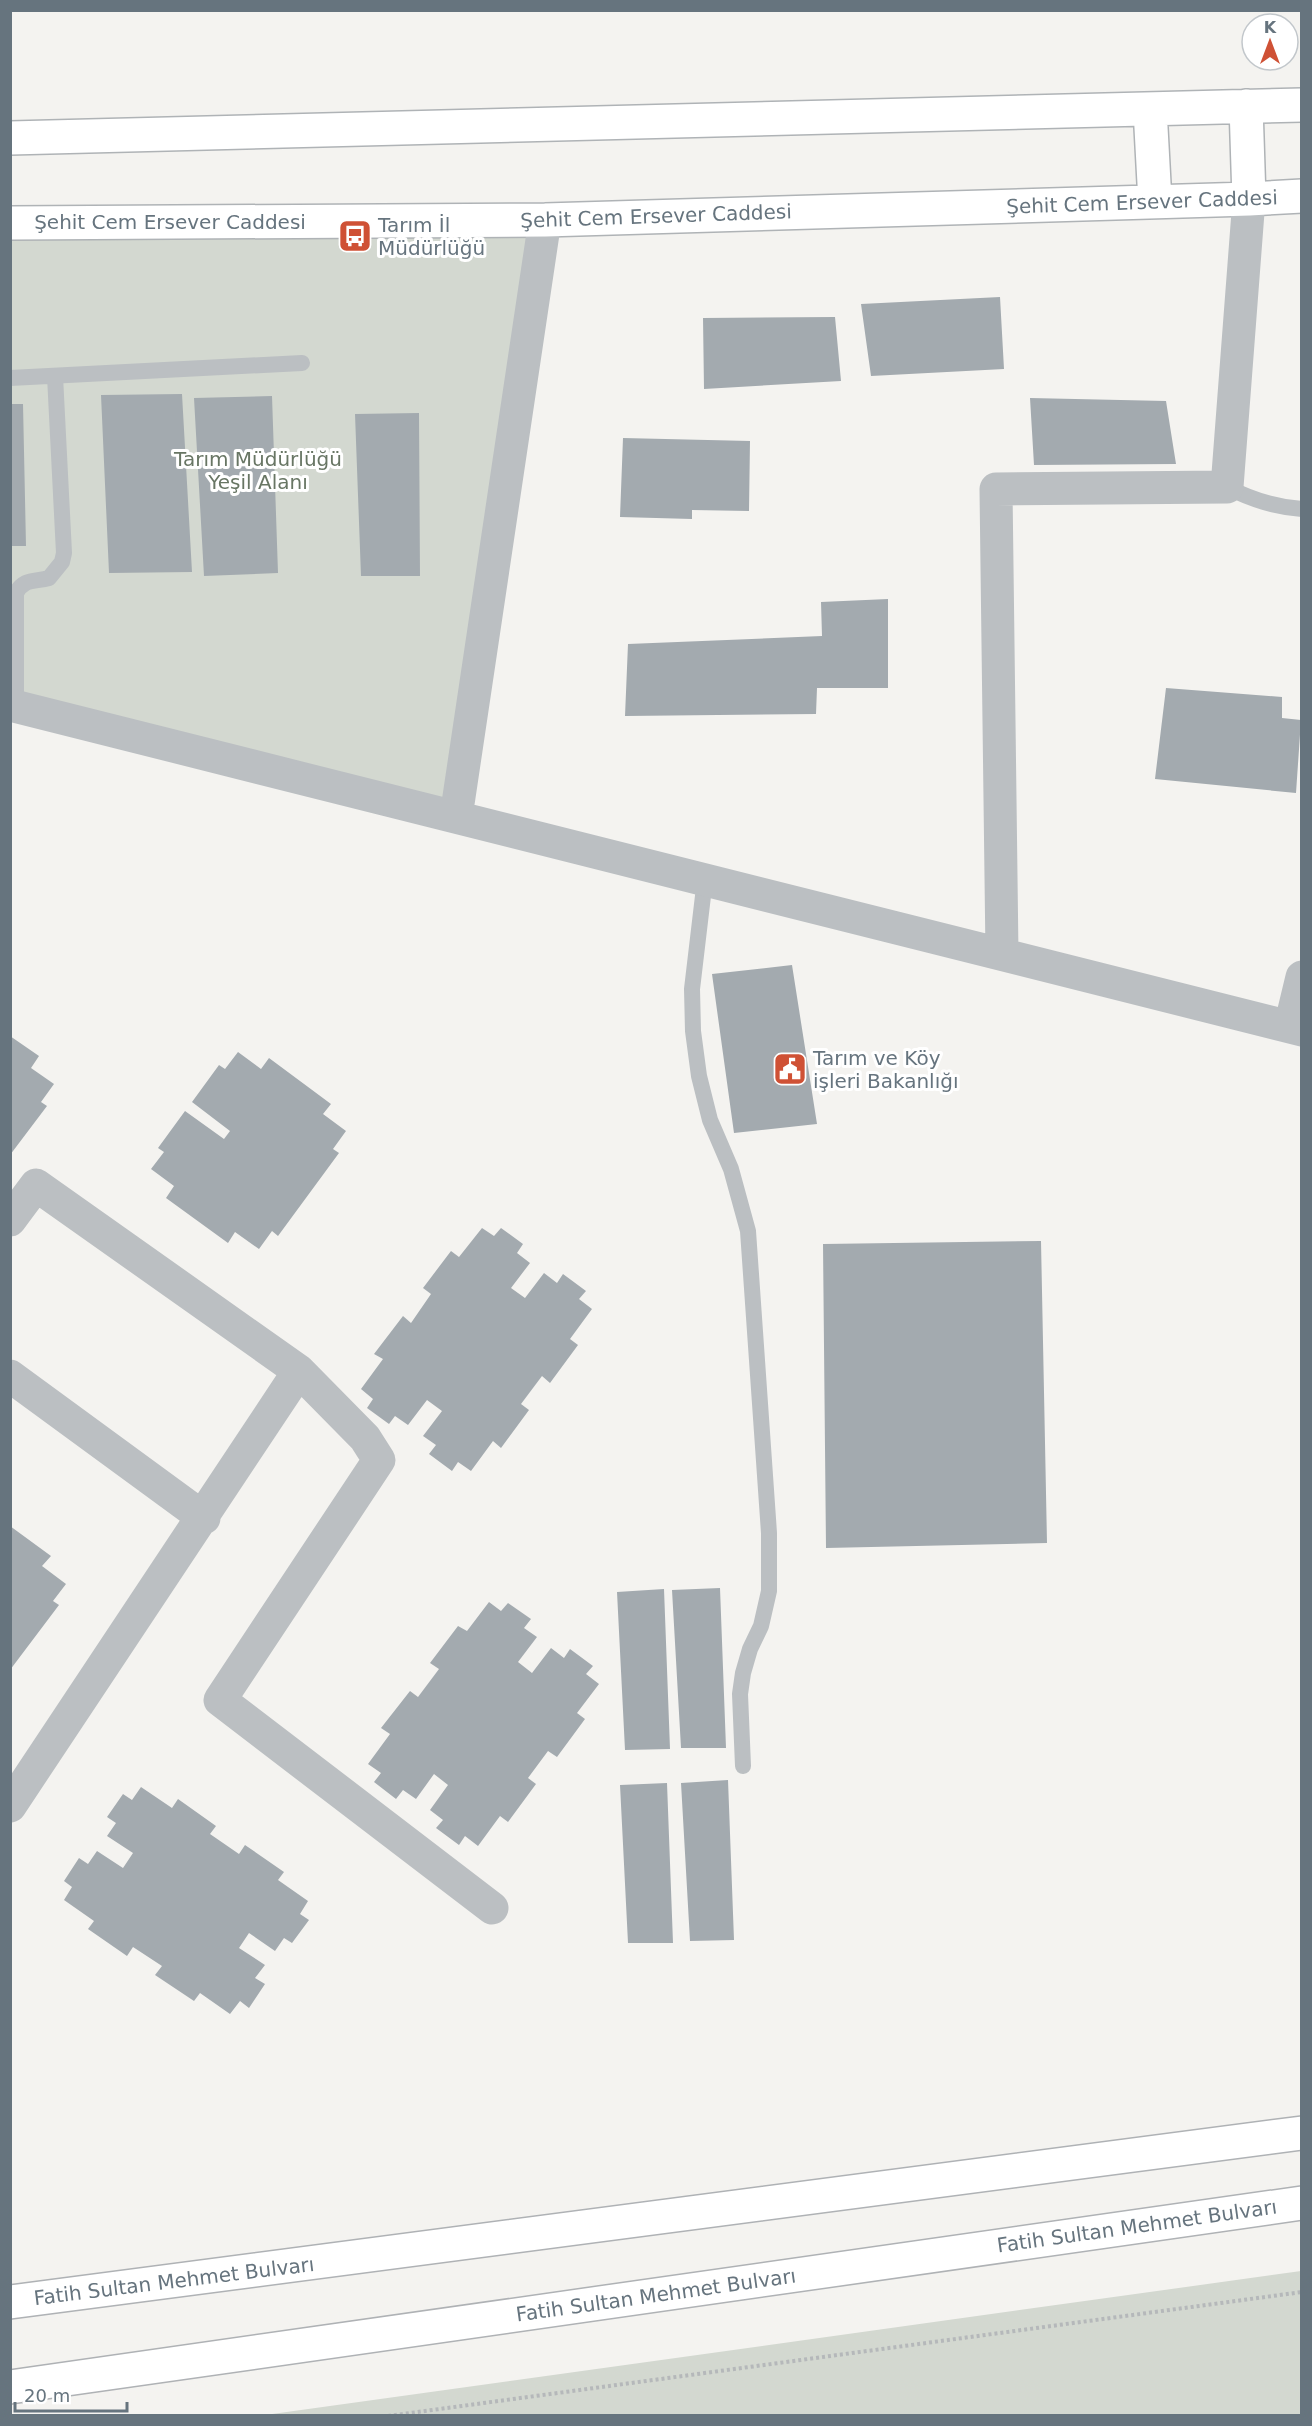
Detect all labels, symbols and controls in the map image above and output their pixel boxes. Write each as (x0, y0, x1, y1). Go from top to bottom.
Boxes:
north arrow (1240, 12, 1300, 72)
text: K (1264, 18, 1277, 37)
street label: Şehit Cem Ersever Caddesi (1006, 185, 1278, 219)
street label: Şehit Cem Ersever Caddesi (520, 199, 792, 233)
street label: Şehit Cem Ersever Caddesi (34, 210, 306, 234)
place label: Tarım İl Müdürlüğü (377, 213, 485, 260)
bus stop icon: Tarım İl Müdürlüğü (337, 218, 373, 254)
park label: Tarım Müdürlüğü Yeşil Alanı (173, 447, 342, 494)
place label: Tarım ve Köy işleri Bakanlığı (812, 1046, 958, 1093)
public building icon: Tarım ve Köy işleri Bakanlığı (772, 1051, 808, 1087)
street label: Fatih Sultan Mehmet Bulvarı (995, 2194, 1279, 2258)
street label: Fatih Sultan Mehmet Bulvarı (32, 2252, 316, 2310)
street label: Fatih Sultan Mehmet Bulvarı (514, 2263, 798, 2327)
scale bar (15, 2375, 128, 2413)
text: 20 m (24, 2385, 70, 2406)

